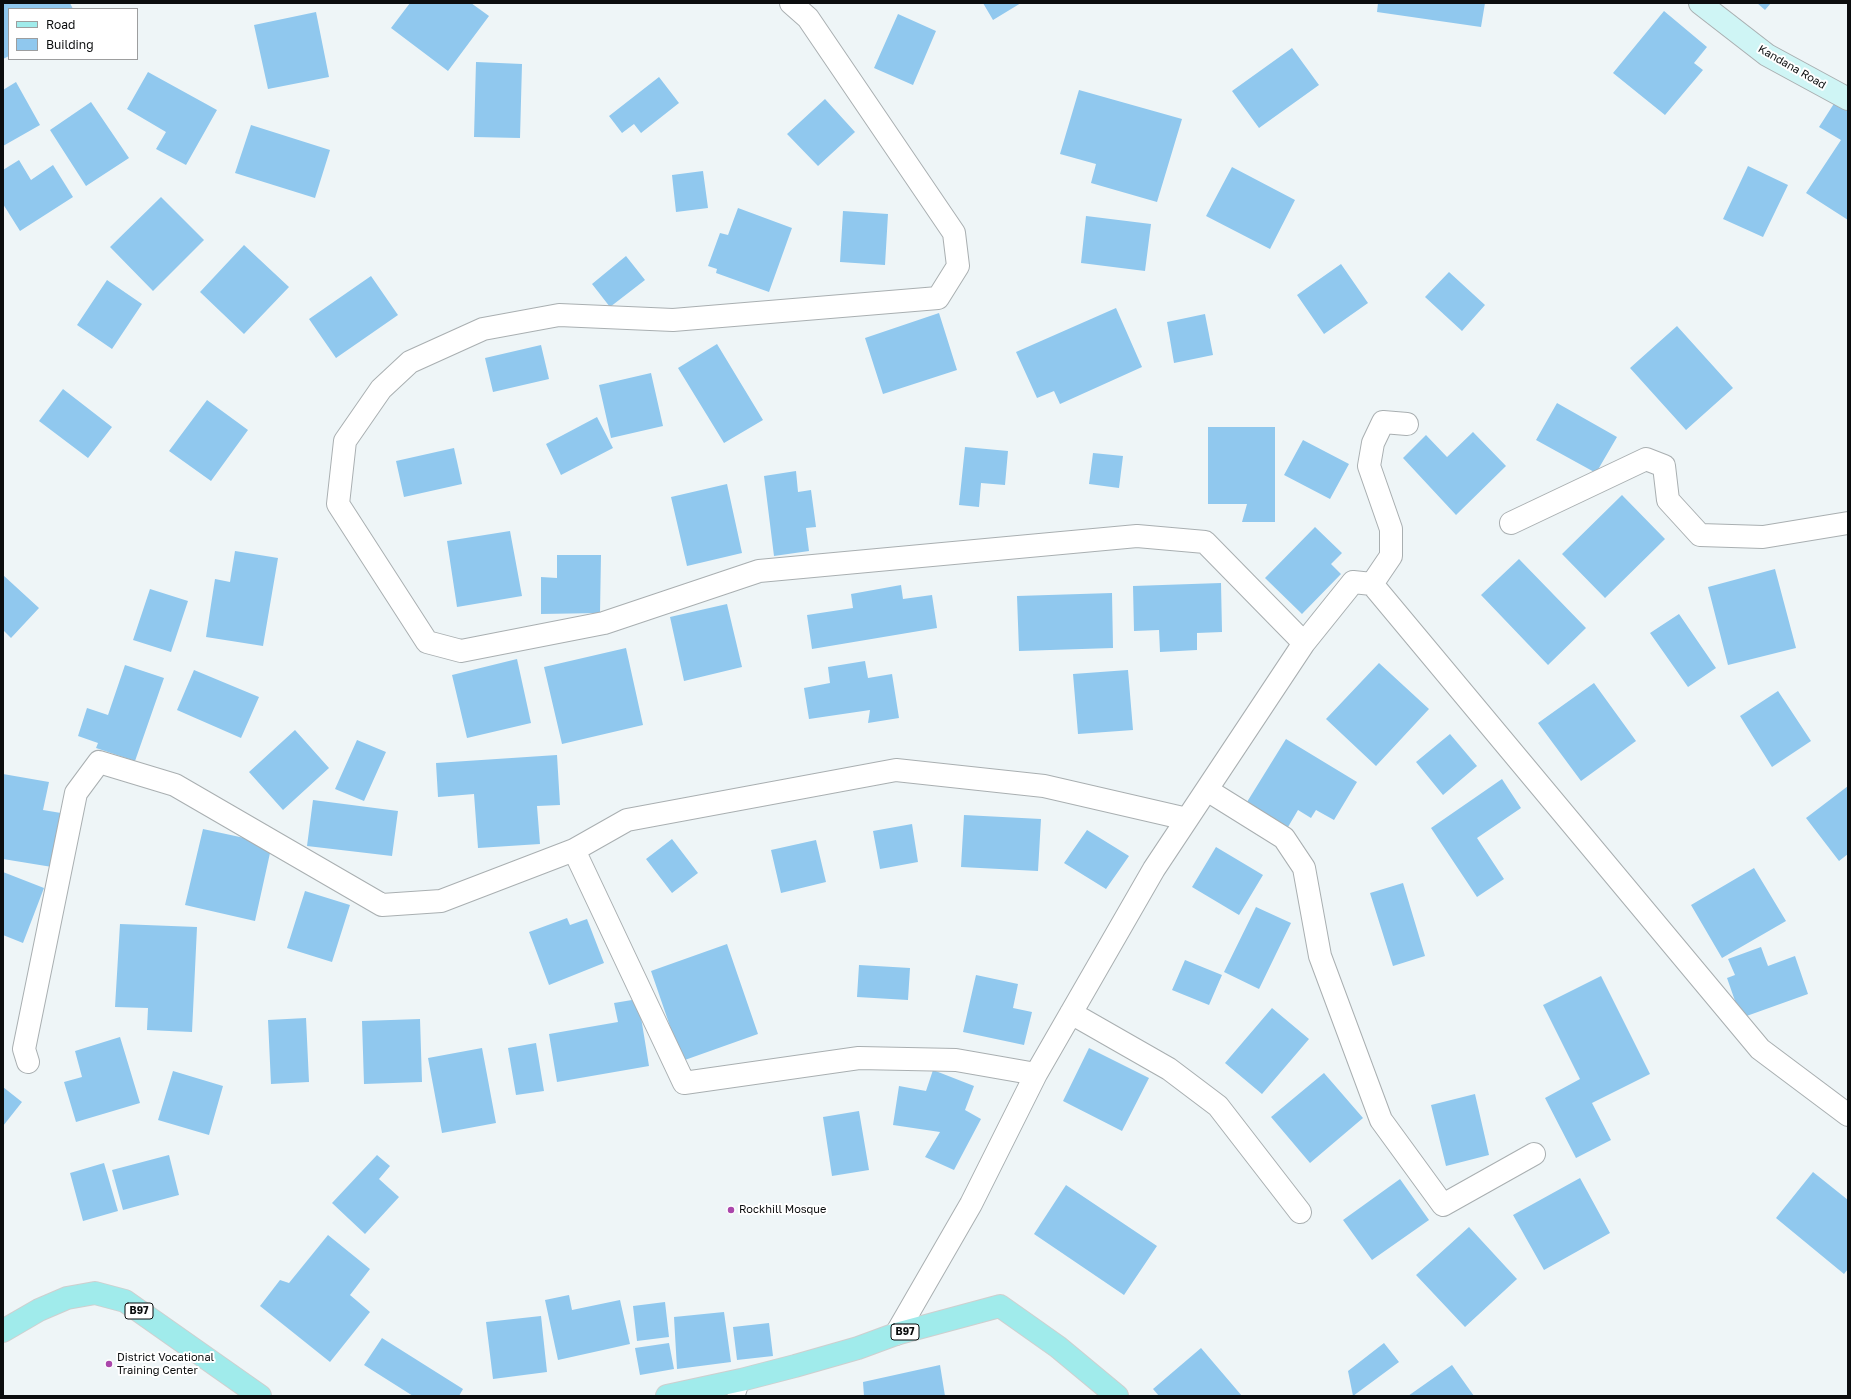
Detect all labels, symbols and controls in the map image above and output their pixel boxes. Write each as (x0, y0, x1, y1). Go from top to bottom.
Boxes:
legend (8, 8, 138, 60)
text: Road (46, 17, 75, 32)
text: Building (46, 37, 94, 52)
street label: Kandana Road (1756, 42, 1828, 92)
place label: Rockhill Mosque (739, 1203, 826, 1217)
marker: Rockhill Mosque (726, 1205, 736, 1215)
road number: B97 (125, 1303, 153, 1319)
road number: B97 (891, 1324, 919, 1340)
place label: District Vocational Training Center (117, 1351, 214, 1377)
marker: District Vocational Training Center (104, 1359, 114, 1369)

